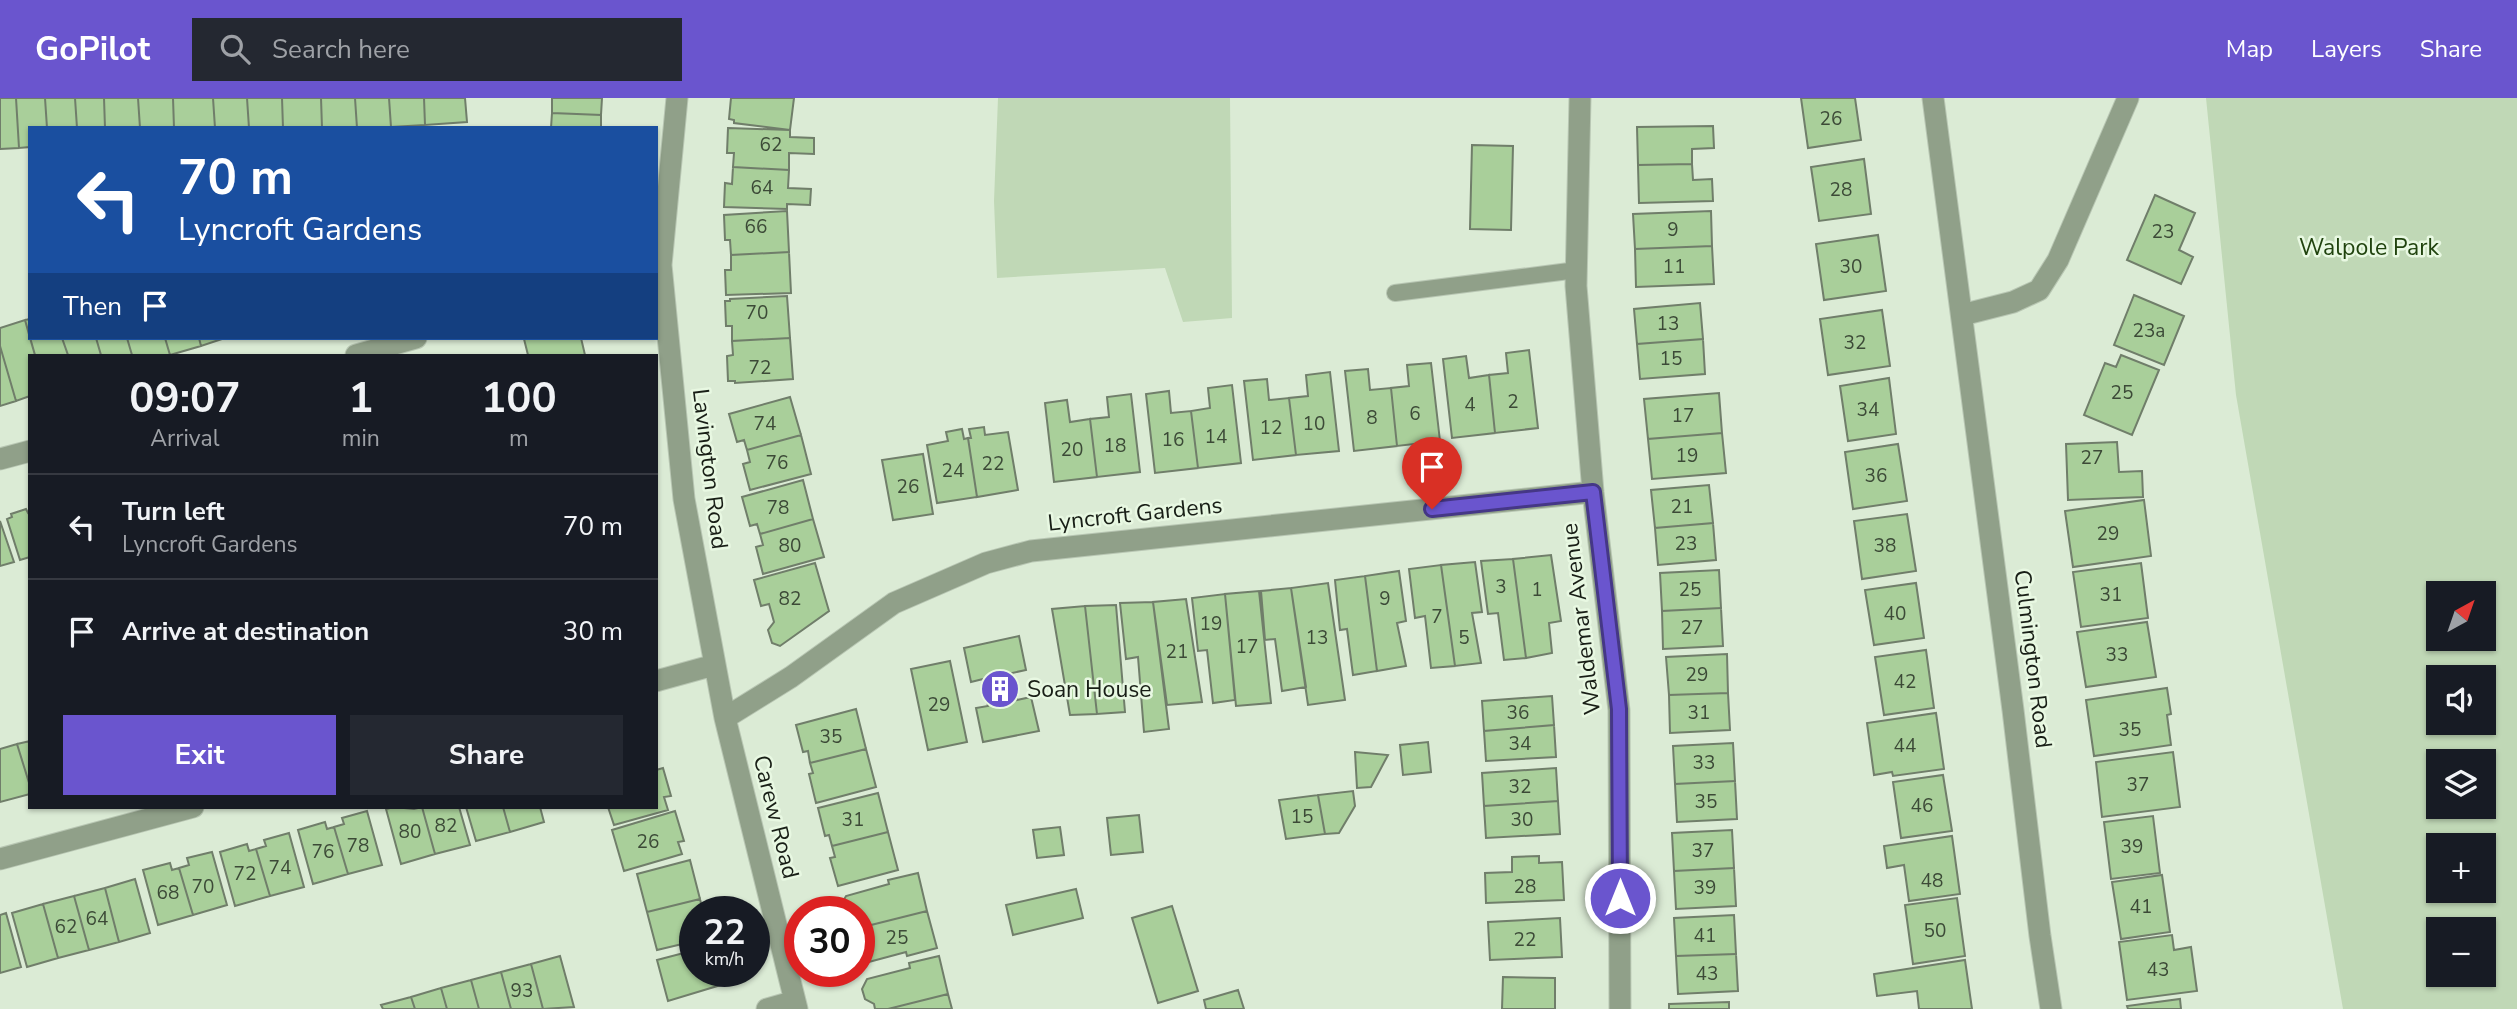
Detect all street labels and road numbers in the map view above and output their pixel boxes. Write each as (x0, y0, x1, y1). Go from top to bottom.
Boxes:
street label: Lavington Road (685, 387, 735, 551)
street label: Lyncroft Gardens (1046, 489, 1224, 539)
street label: Waldemar Avenue (1554, 521, 1608, 717)
street label: Culmington Road (2007, 568, 2059, 750)
street label: Carew Road (746, 752, 806, 882)

